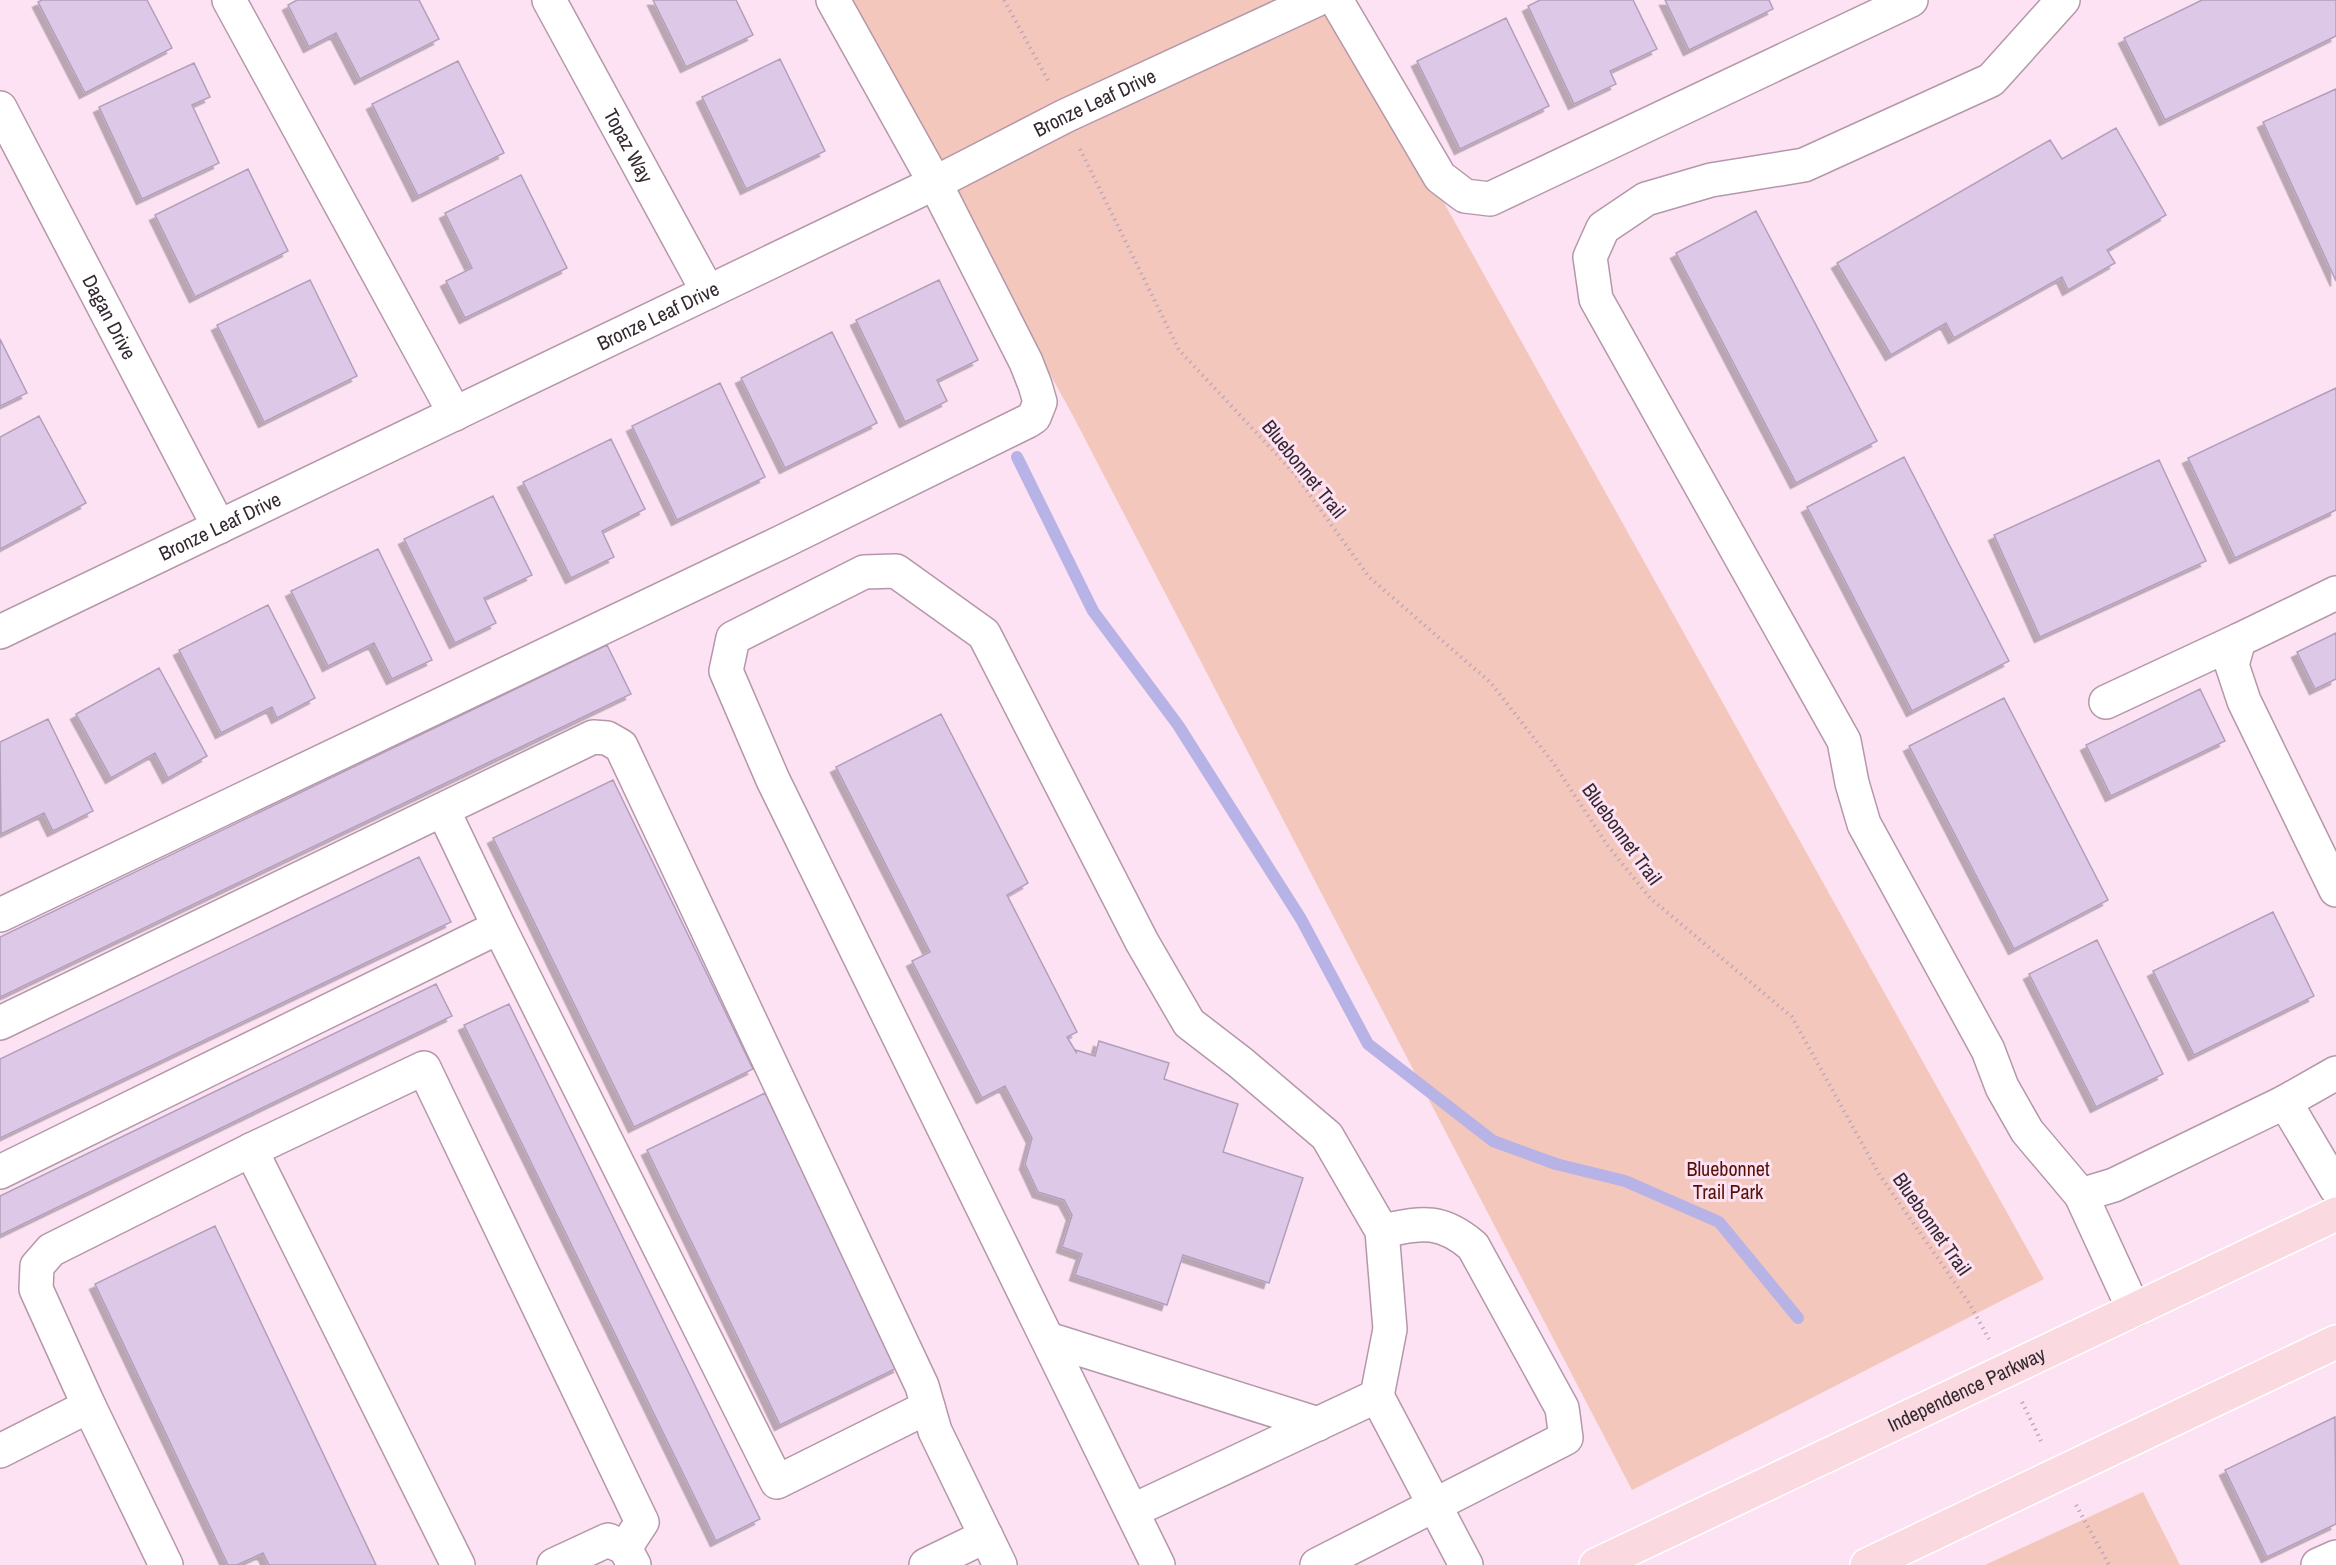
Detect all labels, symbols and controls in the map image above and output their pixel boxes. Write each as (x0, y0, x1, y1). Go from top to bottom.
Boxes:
street label: Bronze Leaf Drive (1029, 62, 1160, 143)
street label: Topaz Way (598, 104, 660, 188)
street label: Dagan Drive (76, 270, 143, 364)
street label: Bronze Leaf Drive (592, 275, 723, 356)
street label: Bluebonnet Trail (1256, 414, 1352, 524)
street label: Bronze Leaf Drive (154, 485, 285, 567)
street label: Bluebonnet Trail (1576, 777, 1668, 890)
park label: Bluebonnet Trail Park (1687, 1155, 1770, 1205)
street label: Bluebonnet Trail (1887, 1167, 1978, 1280)
street label: Independence Parkway (1883, 1340, 2050, 1438)

